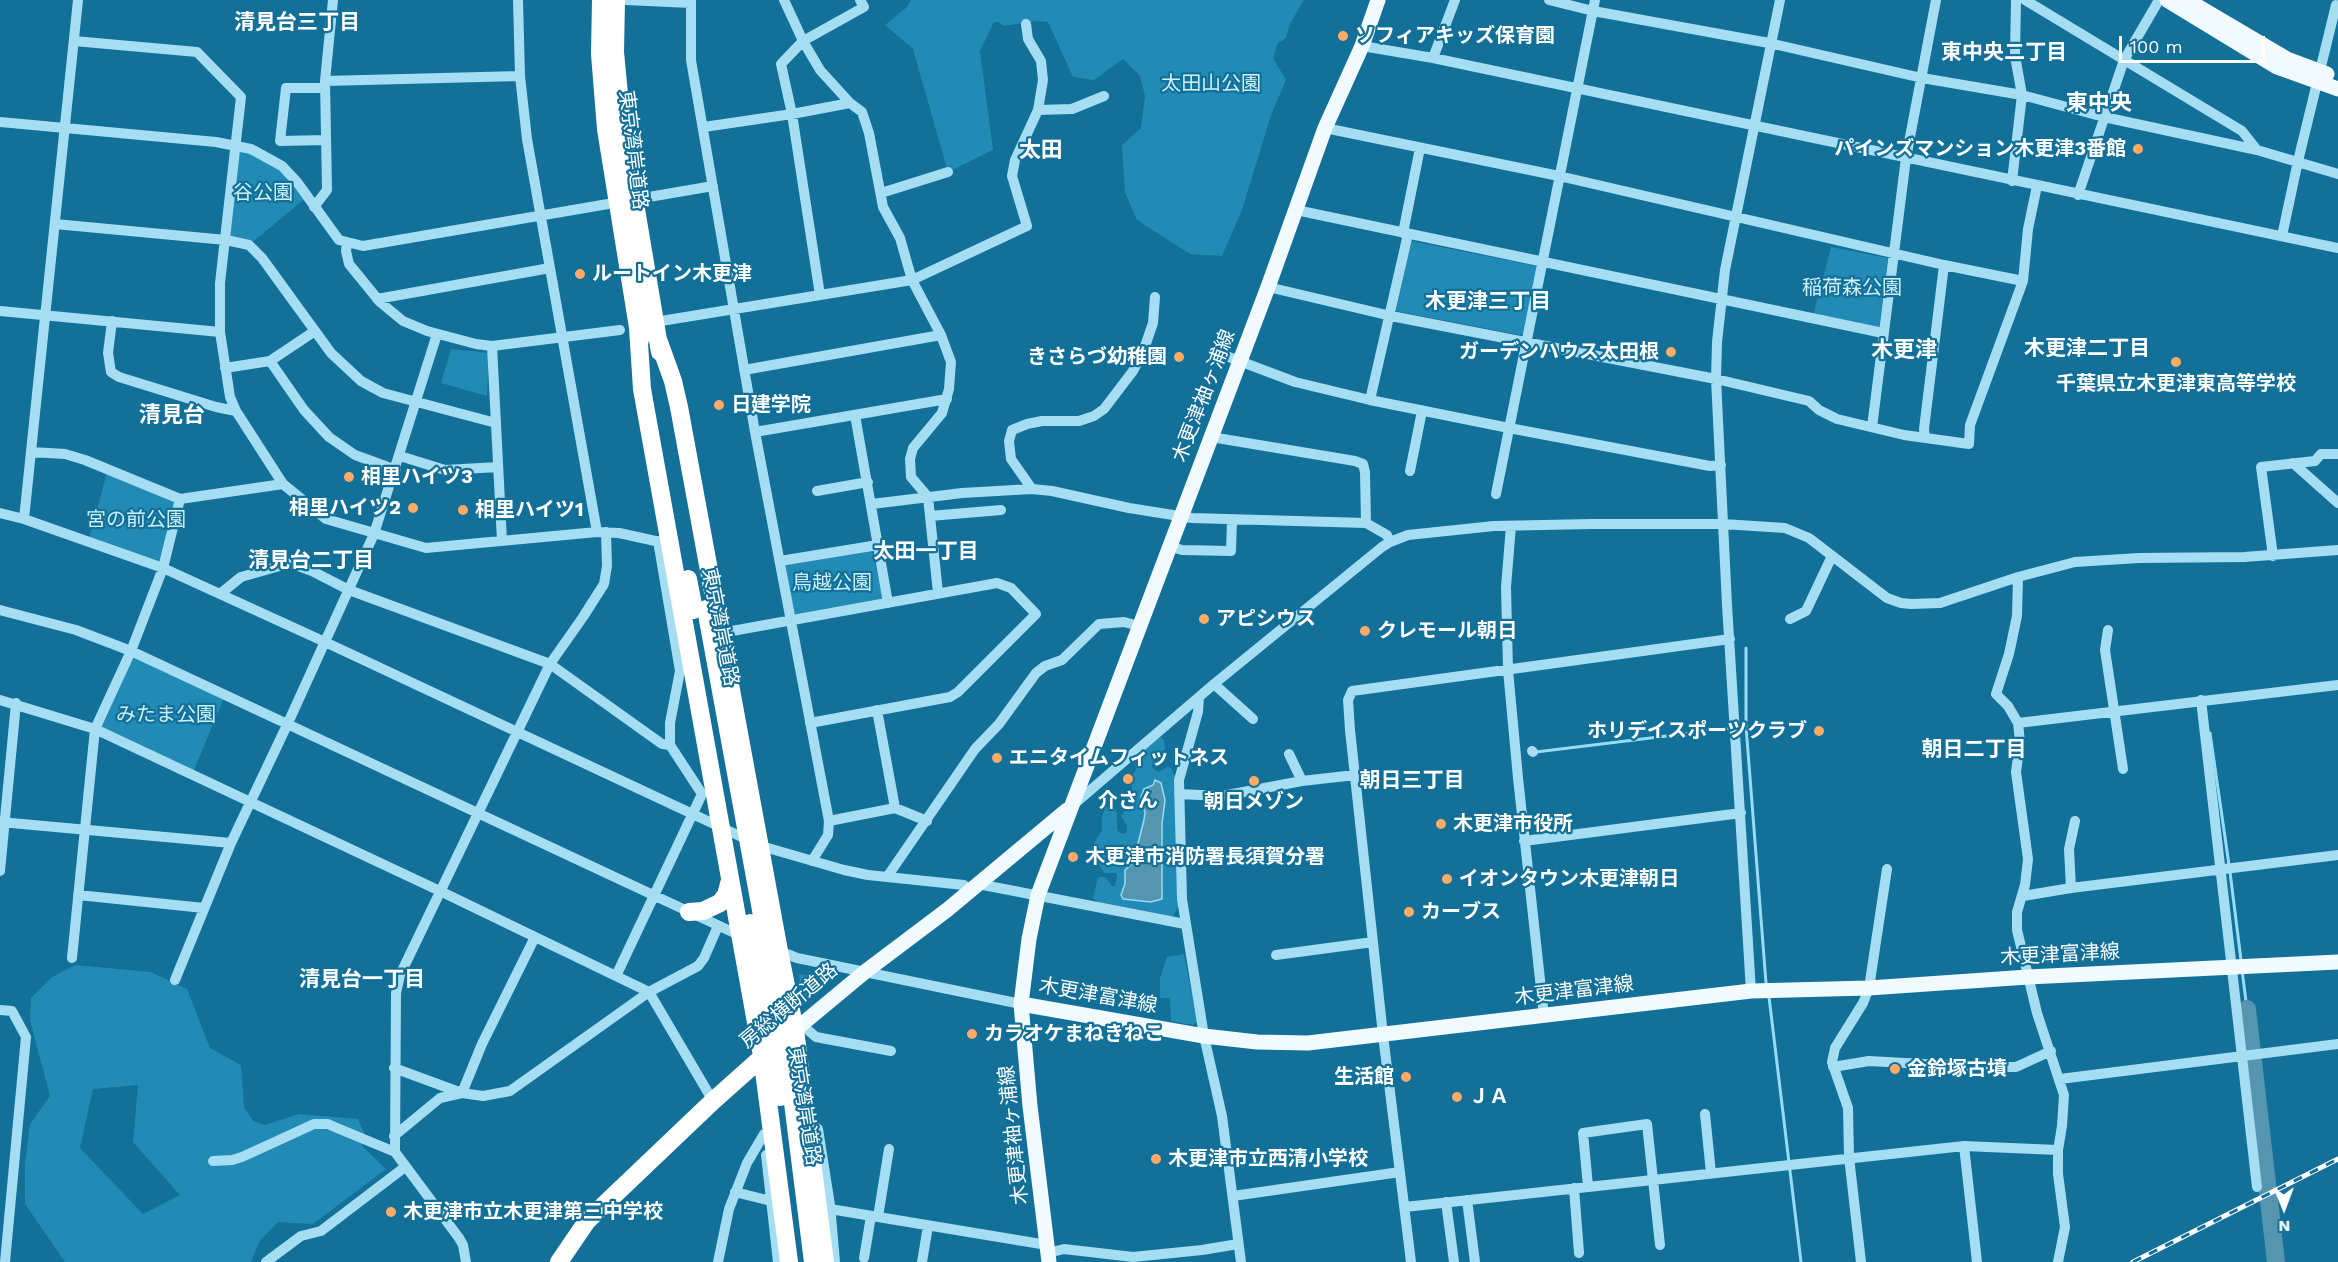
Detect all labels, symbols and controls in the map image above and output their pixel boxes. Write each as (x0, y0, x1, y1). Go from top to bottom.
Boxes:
district label: 清見台三丁目 (234, 10, 360, 36)
place label: ソフィアキッズ保育園 (1355, 24, 1555, 48)
scale bar (2122, 24, 2268, 62)
marker: ソフィアキッズ保育園 (1336, 29, 1350, 43)
text: 100 m (2130, 36, 2183, 57)
district label: 東中央二丁目 (1941, 40, 2067, 66)
park label: 太田山公園 (1161, 72, 1261, 96)
street label: 東京湾岸道路 (614, 89, 652, 211)
district label: 東中央 (2066, 91, 2132, 117)
place label: パインズマンション木更津3番館 (1834, 137, 2126, 161)
district label: 太田 (1019, 138, 1063, 164)
marker: パインズマンション木更津3番館 (2131, 142, 2145, 156)
park label: 谷公園 (233, 181, 293, 205)
place label: ルートイン木更津 (592, 262, 752, 286)
marker: ルートイン木更津 (573, 267, 587, 281)
park label: 稲荷森公園 (1802, 276, 1902, 300)
district label: 木更津三丁目 (1425, 289, 1551, 315)
street label: 木更津袖ヶ浦線 (1168, 326, 1240, 466)
district label: 木更津二丁目 (2024, 336, 2150, 362)
district label: 木更津 (1871, 338, 1937, 364)
place label: ガーデンハウス太田根 (1459, 340, 1659, 364)
place label: きさらづ幼稚園 (1027, 345, 1167, 369)
marker: ガーデンハウス太田根 (1664, 345, 1678, 359)
marker: きさらづ幼稚園 (1172, 350, 1186, 364)
marker: 千葉県立木更津東高等学校 (2169, 355, 2183, 369)
place label: 千葉県立木更津東高等学校 (2056, 372, 2296, 396)
place label: 日建学院 (731, 393, 811, 417)
marker: 日建学院 (712, 398, 726, 412)
district label: 清見台 (139, 403, 205, 429)
place label: 相里ハイツ3 (361, 465, 473, 489)
marker: 相里ハイツ3 (342, 470, 356, 484)
place label: 相里ハイツ2 (289, 496, 401, 520)
place label: 相里ハイツ1 (475, 498, 584, 522)
marker: 相里ハイツ2 (406, 501, 420, 515)
marker: 相里ハイツ1 (456, 503, 470, 517)
park label: 宮の前公園 (86, 508, 186, 532)
district label: 太田一丁目 (874, 539, 978, 565)
district label: 清見台二丁目 (248, 548, 374, 574)
street label: 東京湾岸道路 (697, 566, 743, 688)
park label: 鳥越公園 (792, 571, 872, 595)
place label: アピシウス (1216, 607, 1316, 631)
marker: アピシウス (1197, 612, 1211, 626)
place label: クレモール朝日 (1377, 619, 1517, 643)
marker: クレモール朝日 (1358, 624, 1372, 638)
park label: みたま公園 (116, 703, 216, 727)
place label: ホリデイスポーツクラブ (1587, 719, 1807, 743)
marker: ホリデイスポーツクラブ (1812, 724, 1826, 738)
district label: 朝日二丁目 (1922, 737, 2026, 763)
place label: エニタイムフィットネス (1009, 746, 1229, 770)
marker: エニタイムフィットネス (990, 751, 1004, 765)
district label: 朝日三丁目 (1360, 768, 1464, 794)
marker: 介さん (1121, 772, 1135, 786)
marker: 朝日メゾン (1247, 774, 1261, 788)
place label: 介さん (1098, 789, 1158, 813)
place label: 朝日メゾン (1204, 790, 1304, 814)
place label: 木更津市役所 (1453, 812, 1573, 836)
marker: 木更津市役所 (1434, 817, 1448, 831)
place label: 木更津市消防署長須賀分署 (1085, 845, 1325, 869)
marker: 木更津市消防署長須賀分署 (1066, 850, 1080, 864)
place label: イオンタウン木更津朝日 (1459, 867, 1679, 891)
marker: イオンタウン木更津朝日 (1440, 872, 1454, 886)
place label: カーブス (1421, 900, 1501, 924)
marker: カーブス (1402, 905, 1416, 919)
street label: 木更津富津線 (1999, 940, 2121, 970)
street label: 房総横断道路 (735, 958, 843, 1054)
district label: 清見台一丁目 (299, 967, 425, 993)
street label: 木更津富津線 (1513, 972, 1635, 1010)
street label: 木更津富津線 (1037, 974, 1159, 1018)
place label: カラオケまねきねこ (984, 1022, 1164, 1046)
marker: カラオケまねきねこ (965, 1027, 979, 1041)
street label: 東京湾岸道路 (783, 1045, 825, 1167)
place label: 金鈴塚古墳 (1907, 1057, 2007, 1081)
marker: 金鈴塚古墳 (1888, 1062, 1902, 1076)
street label: 木更津袖ヶ浦線 (995, 1064, 1033, 1206)
place label: 生活館 (1334, 1065, 1394, 1089)
marker: 生活館 (1399, 1070, 1413, 1084)
place label: ＪＡ (1469, 1085, 1509, 1109)
marker: ＪＡ (1450, 1090, 1464, 1104)
place label: 木更津市立西清小学校 (1168, 1147, 1368, 1171)
marker: 木更津市立西清小学校 (1149, 1152, 1163, 1166)
north arrow (2254, 1178, 2314, 1238)
place label: 木更津市立木更津第三中学校 (403, 1200, 663, 1224)
marker: 木更津市立木更津第三中学校 (384, 1205, 398, 1219)
text: N (2278, 1217, 2290, 1236)

